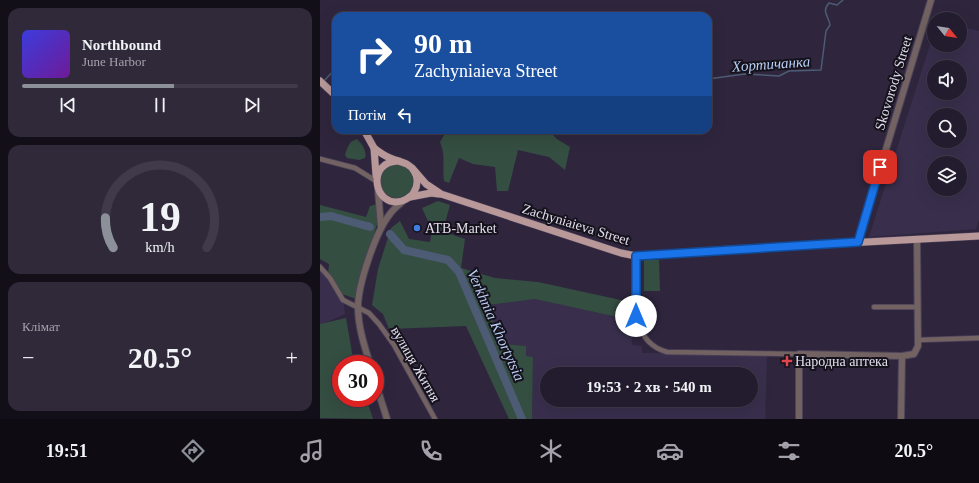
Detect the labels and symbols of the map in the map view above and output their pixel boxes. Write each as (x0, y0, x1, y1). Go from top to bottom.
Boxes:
north arrow (927, 12, 967, 52)
street label: Skovorody Street (872, 34, 915, 132)
water label: Хортичанка (730, 53, 811, 75)
pin (863, 150, 897, 184)
street label: Zachyniaieva Street (520, 201, 631, 248)
place label: ATB-Market (425, 221, 497, 236)
marker: ATB-Market (412, 223, 422, 233)
water label: Verkhnia Khortytsia (464, 267, 528, 383)
position arrow (615, 295, 657, 337)
street label: вулиця Житня (388, 324, 443, 405)
place label: Народна аптека (795, 354, 889, 369)
speed limit sign: 30 (332, 355, 384, 407)
marker: Народна аптека (782, 356, 792, 366)

